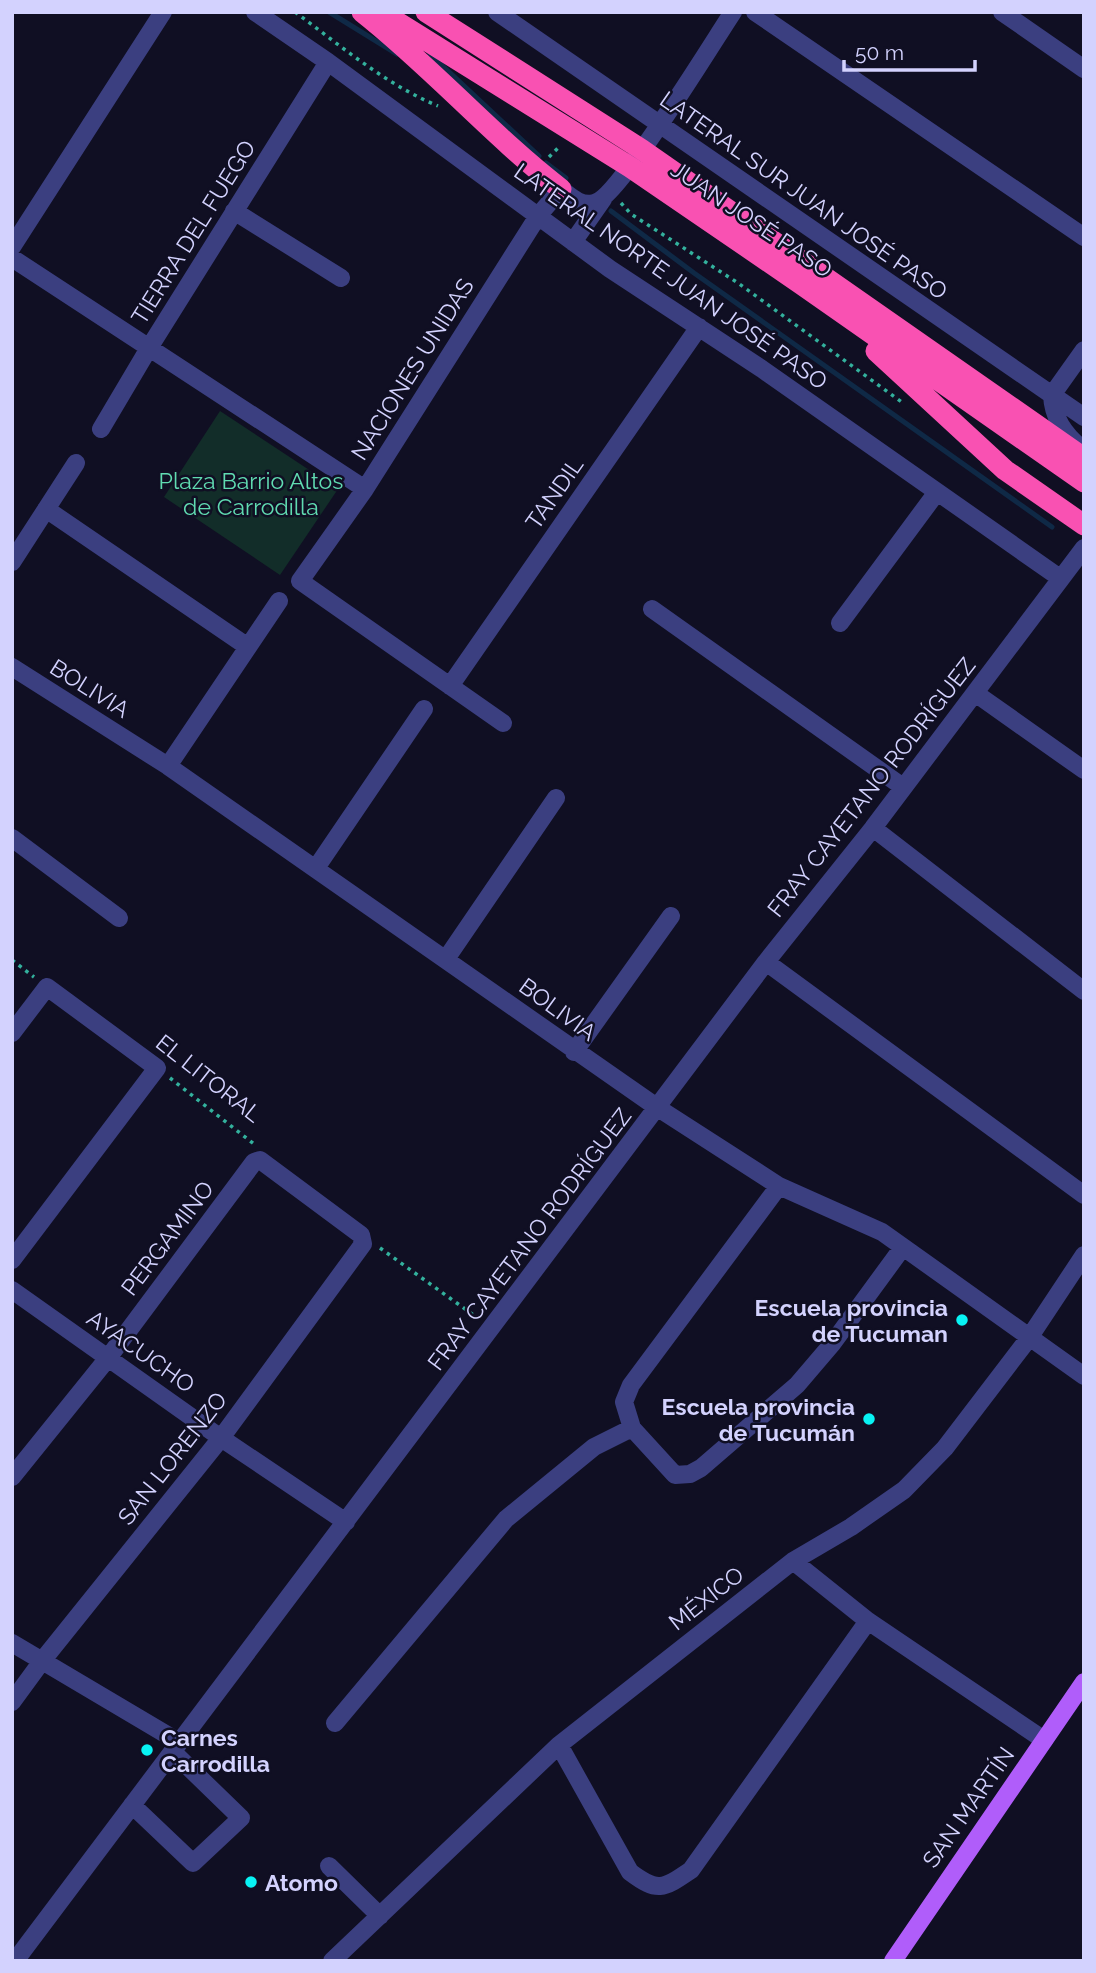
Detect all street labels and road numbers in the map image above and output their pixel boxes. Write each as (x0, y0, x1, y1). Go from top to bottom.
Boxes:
street label: LATERAL SUR JUAN JOSÉ PASO (654, 84, 954, 306)
street label: TIERRA DEL FUEGO (125, 135, 261, 329)
street label: JUAN JOSÉ PASO (666, 155, 838, 283)
street label: LATERAL NORTE JUAN JOSÉ PASO (509, 157, 833, 395)
street label: NACIONES UNIDAS (345, 273, 479, 465)
street label: TANDIL (520, 451, 589, 534)
street label: FRAY CAYETANO RODRÍGUEZ (762, 652, 980, 922)
street label: BOLIVIA (45, 653, 135, 723)
street label: BOLIVIA (514, 972, 602, 1046)
street label: EL LITORAL (151, 1028, 268, 1128)
street label: FRAY CAYETANO RODRÍGUEZ (422, 1103, 636, 1375)
street label: PERGAMINO (115, 1175, 219, 1301)
street label: AYACUCHO (82, 1304, 200, 1398)
street label: SAN LORENZO (112, 1386, 232, 1530)
street label: MÉXICO (663, 1560, 749, 1636)
street label: SAN MARTÍN (917, 1742, 1019, 1872)

